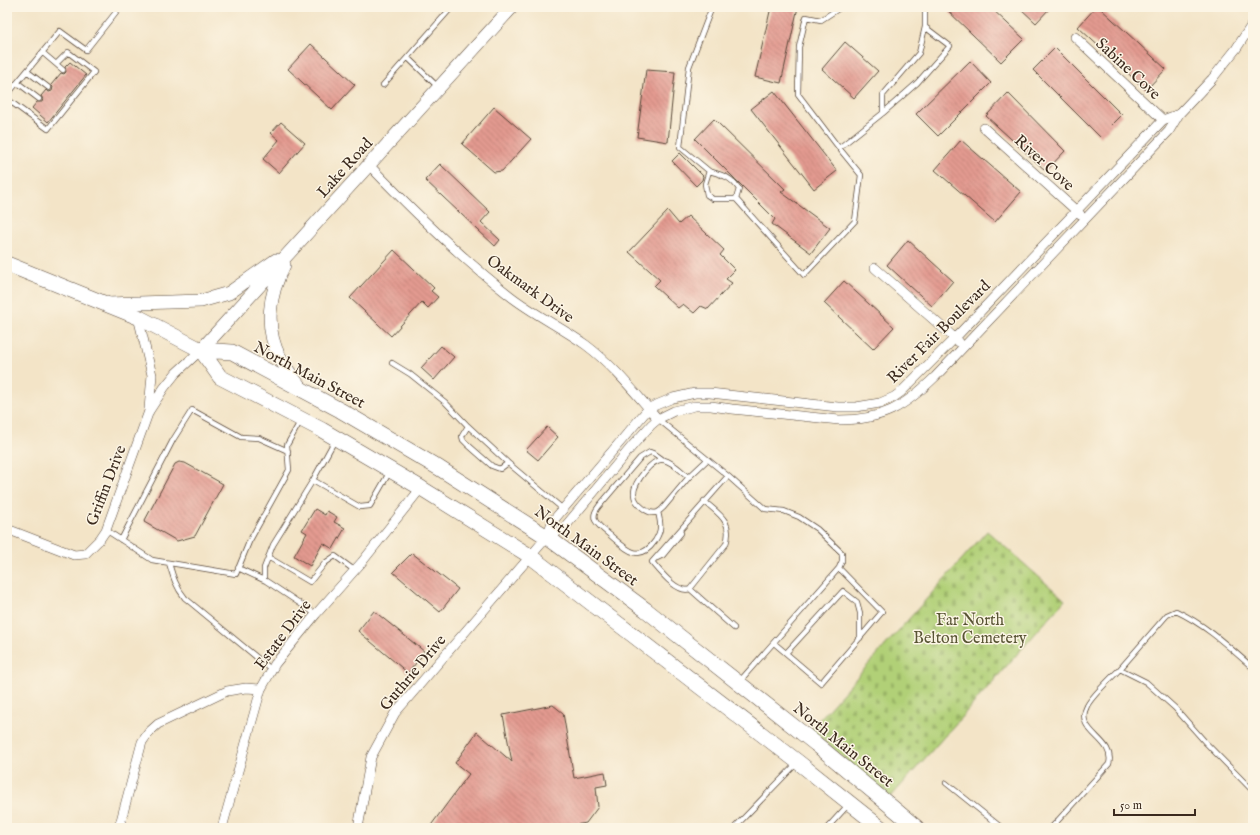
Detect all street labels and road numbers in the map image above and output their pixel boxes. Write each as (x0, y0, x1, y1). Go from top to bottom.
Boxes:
street label: Sabine Cove (1091, 34, 1164, 105)
street label: River Cove (1009, 131, 1078, 196)
street label: Lake Road (313, 134, 378, 202)
street label: Oakmark Drive (482, 251, 577, 328)
street label: River Fair Boulevard (884, 276, 996, 388)
street label: North Main Street (250, 338, 369, 414)
street label: Griffin Drive (82, 443, 131, 529)
street label: North Main Street (530, 502, 642, 591)
street label: Estate Drive (251, 596, 316, 674)
street label: Guthrie Drive (376, 631, 451, 715)
street label: North Main Street (789, 699, 897, 792)

